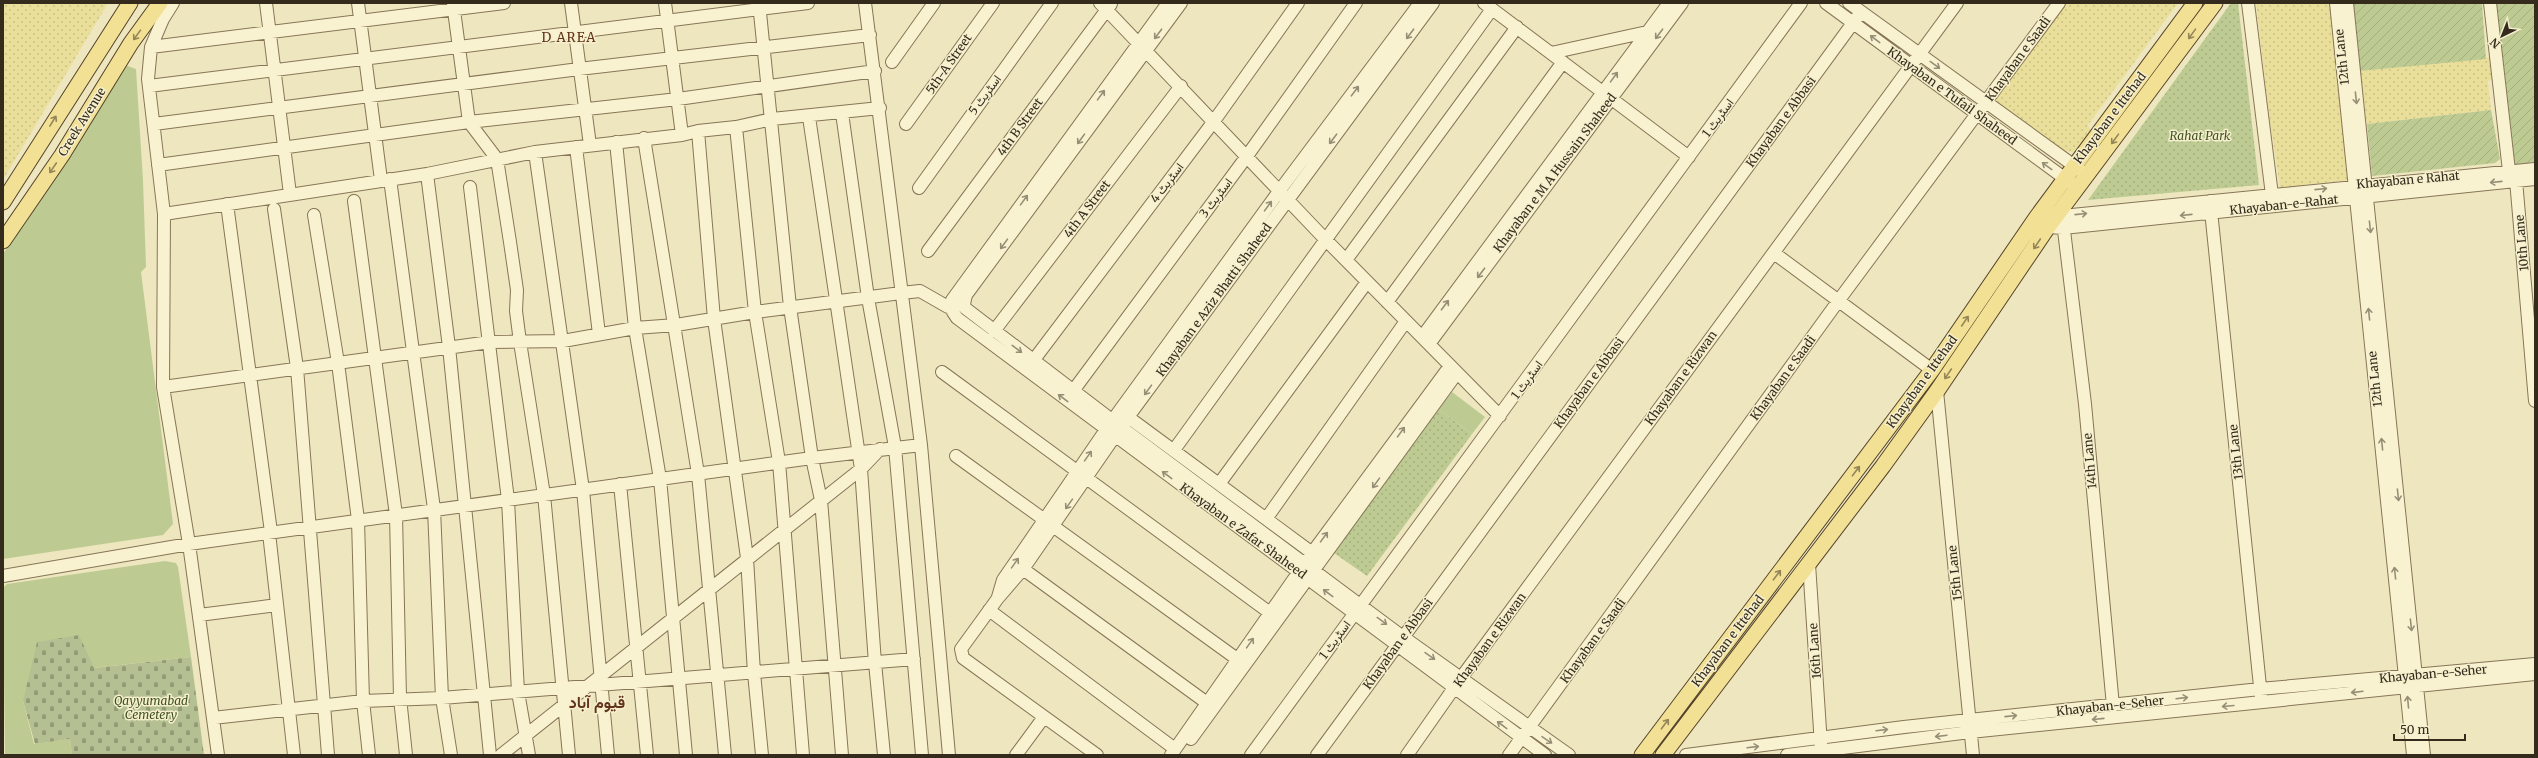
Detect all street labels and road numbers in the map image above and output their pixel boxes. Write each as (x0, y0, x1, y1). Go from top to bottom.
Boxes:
street label: Khayaban e Saadi (1982, 13, 2053, 104)
street label: 12th Lane (2331, 28, 2352, 86)
street label: 5th-A Street (922, 31, 975, 97)
street label: Khayaban e Tufail Shaheed (1885, 44, 2020, 148)
street label: Khayaban e Ittehad (2070, 69, 2149, 166)
street label: اسٹریٹ 5 (965, 72, 1005, 118)
street label: Khayaban e Abbasi (1743, 73, 1819, 170)
street label: Creek Avenue (55, 85, 109, 159)
street label: Khayaban e M A Hussain Shaheed (1490, 90, 1619, 255)
street label: 4th B Street (994, 95, 1046, 159)
street label: اسٹریٹ 1 (1699, 95, 1737, 141)
street label: اسٹریٹ 4 (1147, 160, 1187, 206)
street label: Khayaban e Rahat (2356, 167, 2460, 191)
street label: اسٹریٹ 3 (1196, 175, 1236, 221)
street label: 4th A Street (1060, 177, 1113, 240)
street label: Khayaban-e-Rahat (2229, 191, 2339, 218)
street label: 10th Lane (2512, 214, 2531, 272)
street label: Khayaban e Aziz Bhatti Shaheed (1153, 220, 1274, 379)
street label: Khayaban e Rizwan (1641, 328, 1720, 428)
street label: Khayaban e Saadi (1747, 332, 1818, 423)
street label: Khayaban e Ittehad (1883, 332, 1960, 431)
street label: Khayaban e Abbasi (1551, 334, 1627, 431)
street label: 12th Lane (2364, 350, 2385, 408)
street label: اسٹریٹ 1 (1508, 357, 1546, 403)
street label: 13th Lane (2225, 424, 2246, 481)
street label: 14th Lane (2080, 433, 2099, 490)
street label: Khayaban e Zafar Shaheed (1177, 480, 1310, 582)
street label: 15th Lane (1944, 545, 1965, 601)
street label: Khayaban e Rizwan (1450, 590, 1529, 690)
street label: Khayaban e Ittehad (1688, 592, 1767, 689)
street label: Khayaban e Abbasi (1360, 595, 1436, 692)
street label: Khayaban e Saadi (1557, 595, 1628, 686)
street label: اسٹریٹ 1 (1316, 617, 1354, 663)
street label: 16th Lane (1805, 623, 1824, 679)
street label: Khayaban-e-Seher (2378, 661, 2488, 686)
street label: Khayaban-e-Seher (2055, 692, 2165, 719)

